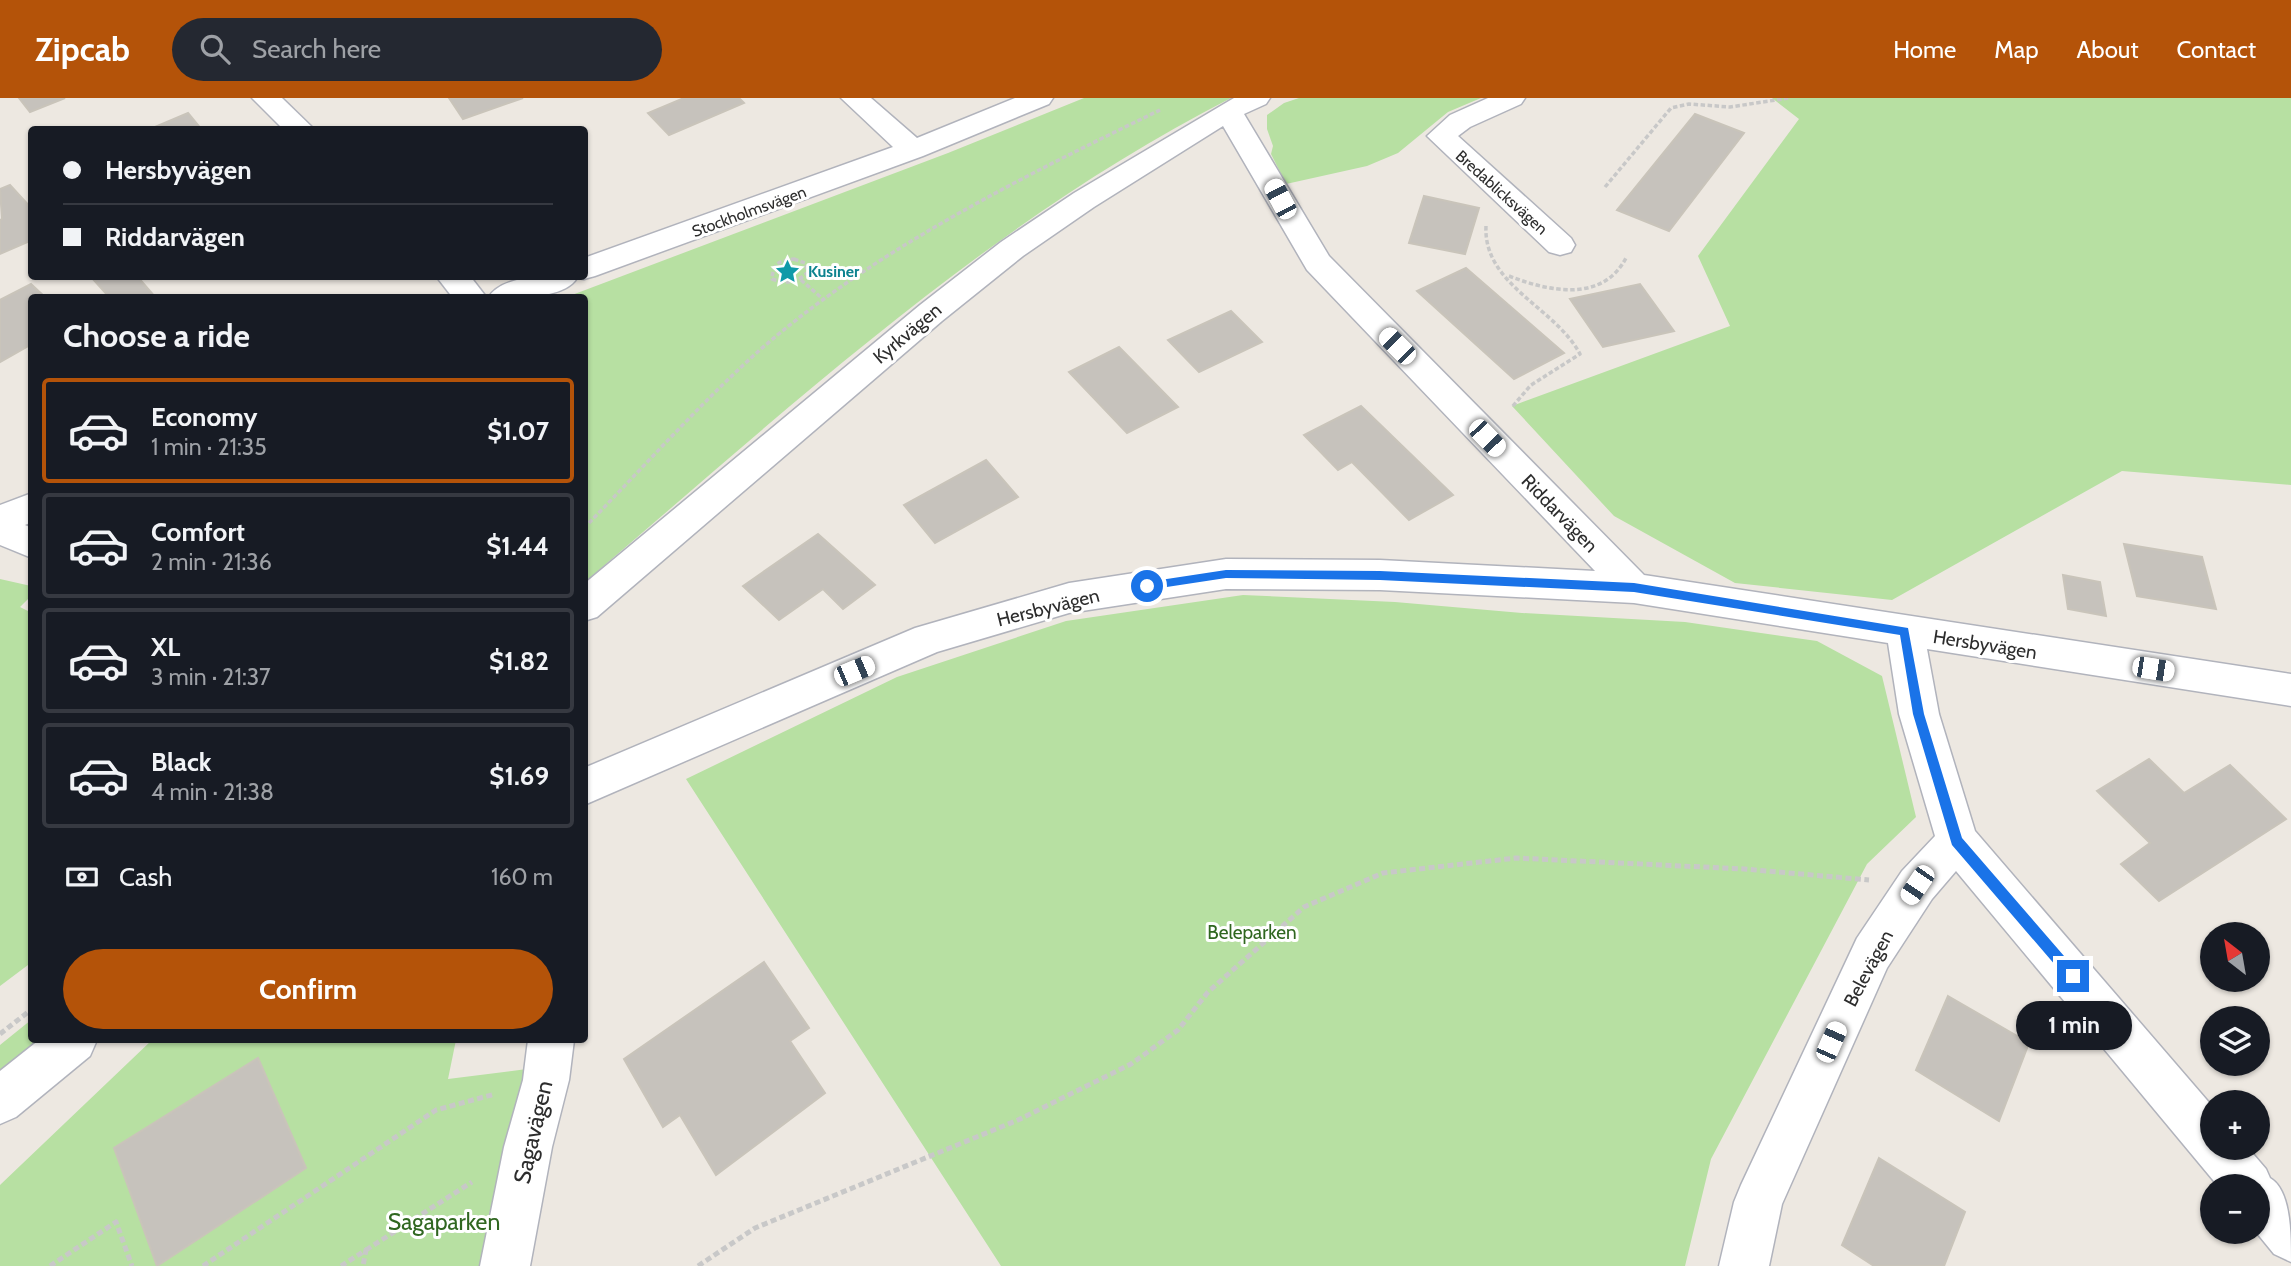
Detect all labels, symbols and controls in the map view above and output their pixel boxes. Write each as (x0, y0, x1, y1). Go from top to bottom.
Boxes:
search box (172, 18, 662, 81)
text: Zipcab (35, 29, 130, 69)
icon: search (196, 30, 234, 68)
text: Search here (252, 33, 381, 65)
text: Home (1893, 35, 1956, 64)
text: Map (1994, 35, 2039, 64)
text: About (2077, 35, 2139, 64)
text: Contact (2177, 35, 2256, 64)
street label: Bredablicksvägen (1452, 146, 1551, 239)
text: Hersbyvägen (105, 154, 251, 186)
car (1261, 176, 1300, 222)
street label: Stockholmsvägen (689, 182, 809, 241)
text: Riddarvägen (105, 221, 245, 253)
place icon: Kusiner (774, 257, 802, 285)
place label: Kusiner (808, 262, 860, 281)
street label: Kyrkvägen (869, 298, 946, 369)
text: Choose a ride (63, 316, 250, 355)
car (1375, 324, 1420, 368)
icon: car (67, 399, 130, 462)
text: Economy (151, 401, 257, 433)
text: $1.07 (487, 415, 549, 447)
car (1465, 416, 1510, 460)
text: 1 min · 21:35 (151, 433, 267, 461)
street label: Riddarvägen (1517, 469, 1603, 557)
icon: car (67, 514, 130, 577)
text: Comfort (151, 516, 245, 548)
text: $1.44 (486, 530, 549, 562)
text: 2 min · 21:36 (151, 548, 272, 576)
route start (1131, 570, 1163, 602)
street label: Hersbyvägen (994, 584, 1102, 631)
street label: Hersbyvägen (1931, 625, 2038, 664)
icon: car (67, 629, 130, 692)
text: XL (151, 631, 180, 663)
text: $1.82 (489, 645, 549, 677)
car (831, 653, 878, 689)
car (2131, 655, 2176, 683)
text: 3 min · 21:37 (151, 663, 271, 691)
icon: car (67, 744, 130, 807)
text: Black (151, 746, 211, 778)
text: $1.69 (489, 760, 549, 792)
text: 4 min · 21:38 (151, 778, 274, 806)
icon: cash (63, 858, 101, 896)
text: Cash (119, 861, 172, 893)
car (1897, 862, 1938, 908)
text: 160 m (491, 863, 553, 891)
park label: Beleparken (1207, 921, 1297, 944)
north arrow (2200, 922, 2270, 992)
map controls (2200, 922, 2270, 1244)
street label: Belevägen (1839, 926, 1898, 1010)
button: Confirm (63, 949, 553, 1029)
route end (2057, 960, 2089, 992)
callout: 1 min (2015, 1001, 2131, 1050)
button: layers (2200, 1006, 2270, 1076)
text: 1 min (2048, 1011, 2100, 1039)
car (1813, 1019, 1850, 1065)
street label: Sagavägen (508, 1078, 558, 1186)
button: + (2200, 1090, 2270, 1160)
button: − (2200, 1174, 2270, 1244)
park label: Sagaparken (388, 1208, 500, 1236)

